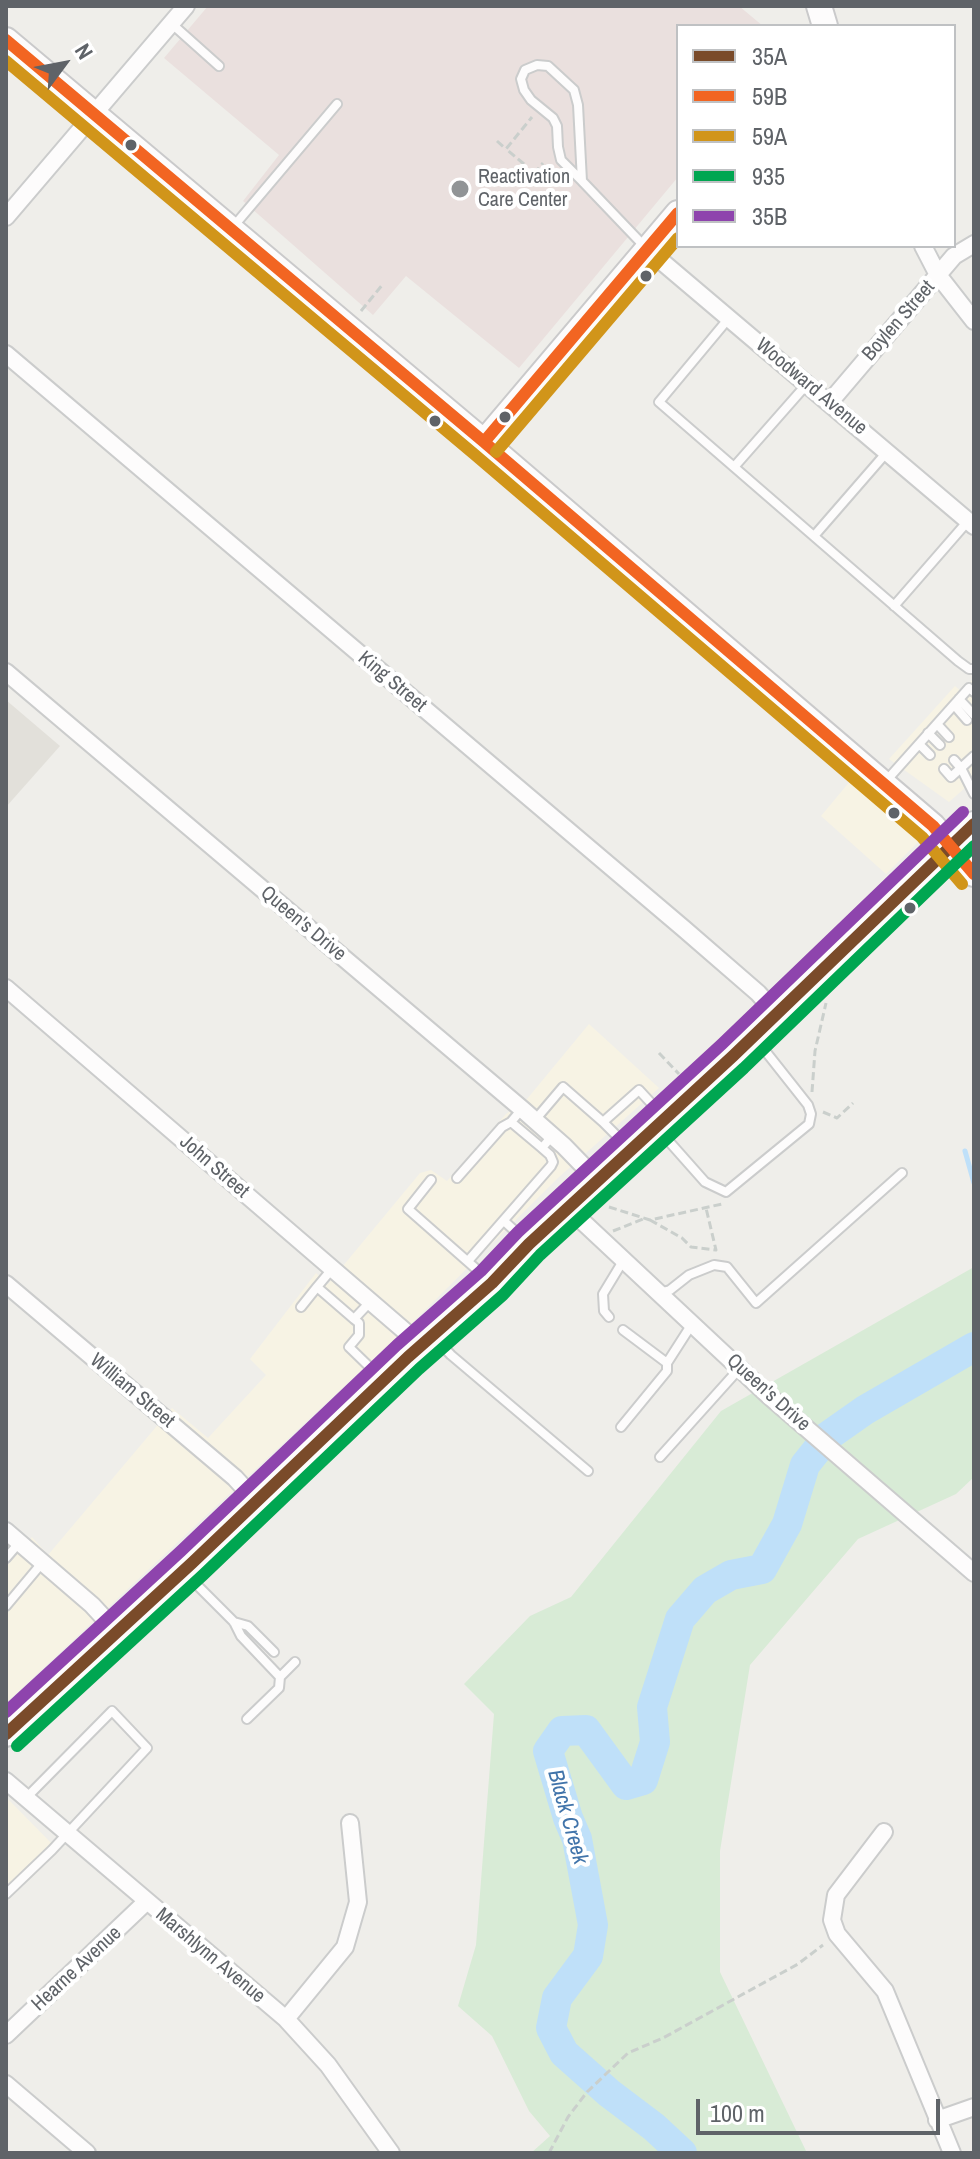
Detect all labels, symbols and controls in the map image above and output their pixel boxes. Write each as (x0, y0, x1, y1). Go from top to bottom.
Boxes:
north arrow (24, 24, 104, 104)
legend (676, 24, 956, 248)
text: N (68, 38, 101, 65)
text: 35A (752, 40, 787, 72)
text: 59B (752, 80, 787, 112)
text: 59A (752, 120, 787, 152)
unlabelled marker (123, 137, 139, 153)
text: 935 (752, 160, 785, 192)
place label: Reactivation Care Center (478, 166, 570, 213)
marker: Reactivation Care Center (449, 178, 471, 200)
text: 35B (752, 200, 787, 232)
unlabelled marker (638, 268, 654, 284)
street label: Boylen Street (858, 276, 940, 366)
street label: Woodward Avenue (750, 333, 872, 441)
unlabelled marker (497, 409, 513, 425)
unlabelled marker (427, 413, 443, 429)
street label: King Street (353, 646, 431, 718)
unlabelled marker (886, 805, 902, 821)
street label: Queen's Drive (255, 881, 351, 967)
unlabelled marker (902, 900, 918, 916)
street label: John Street (174, 1130, 254, 1204)
street label: William Street (85, 1349, 179, 1433)
street label: Queen's Drive (721, 1349, 815, 1437)
water label: Black Creek (541, 1767, 593, 1867)
street label: Marshlynn Avenue (150, 1903, 270, 2009)
street label: Hearne Avenue (27, 1921, 127, 2017)
scale bar (700, 2083, 944, 2133)
text: 100 m (710, 2097, 765, 2129)

